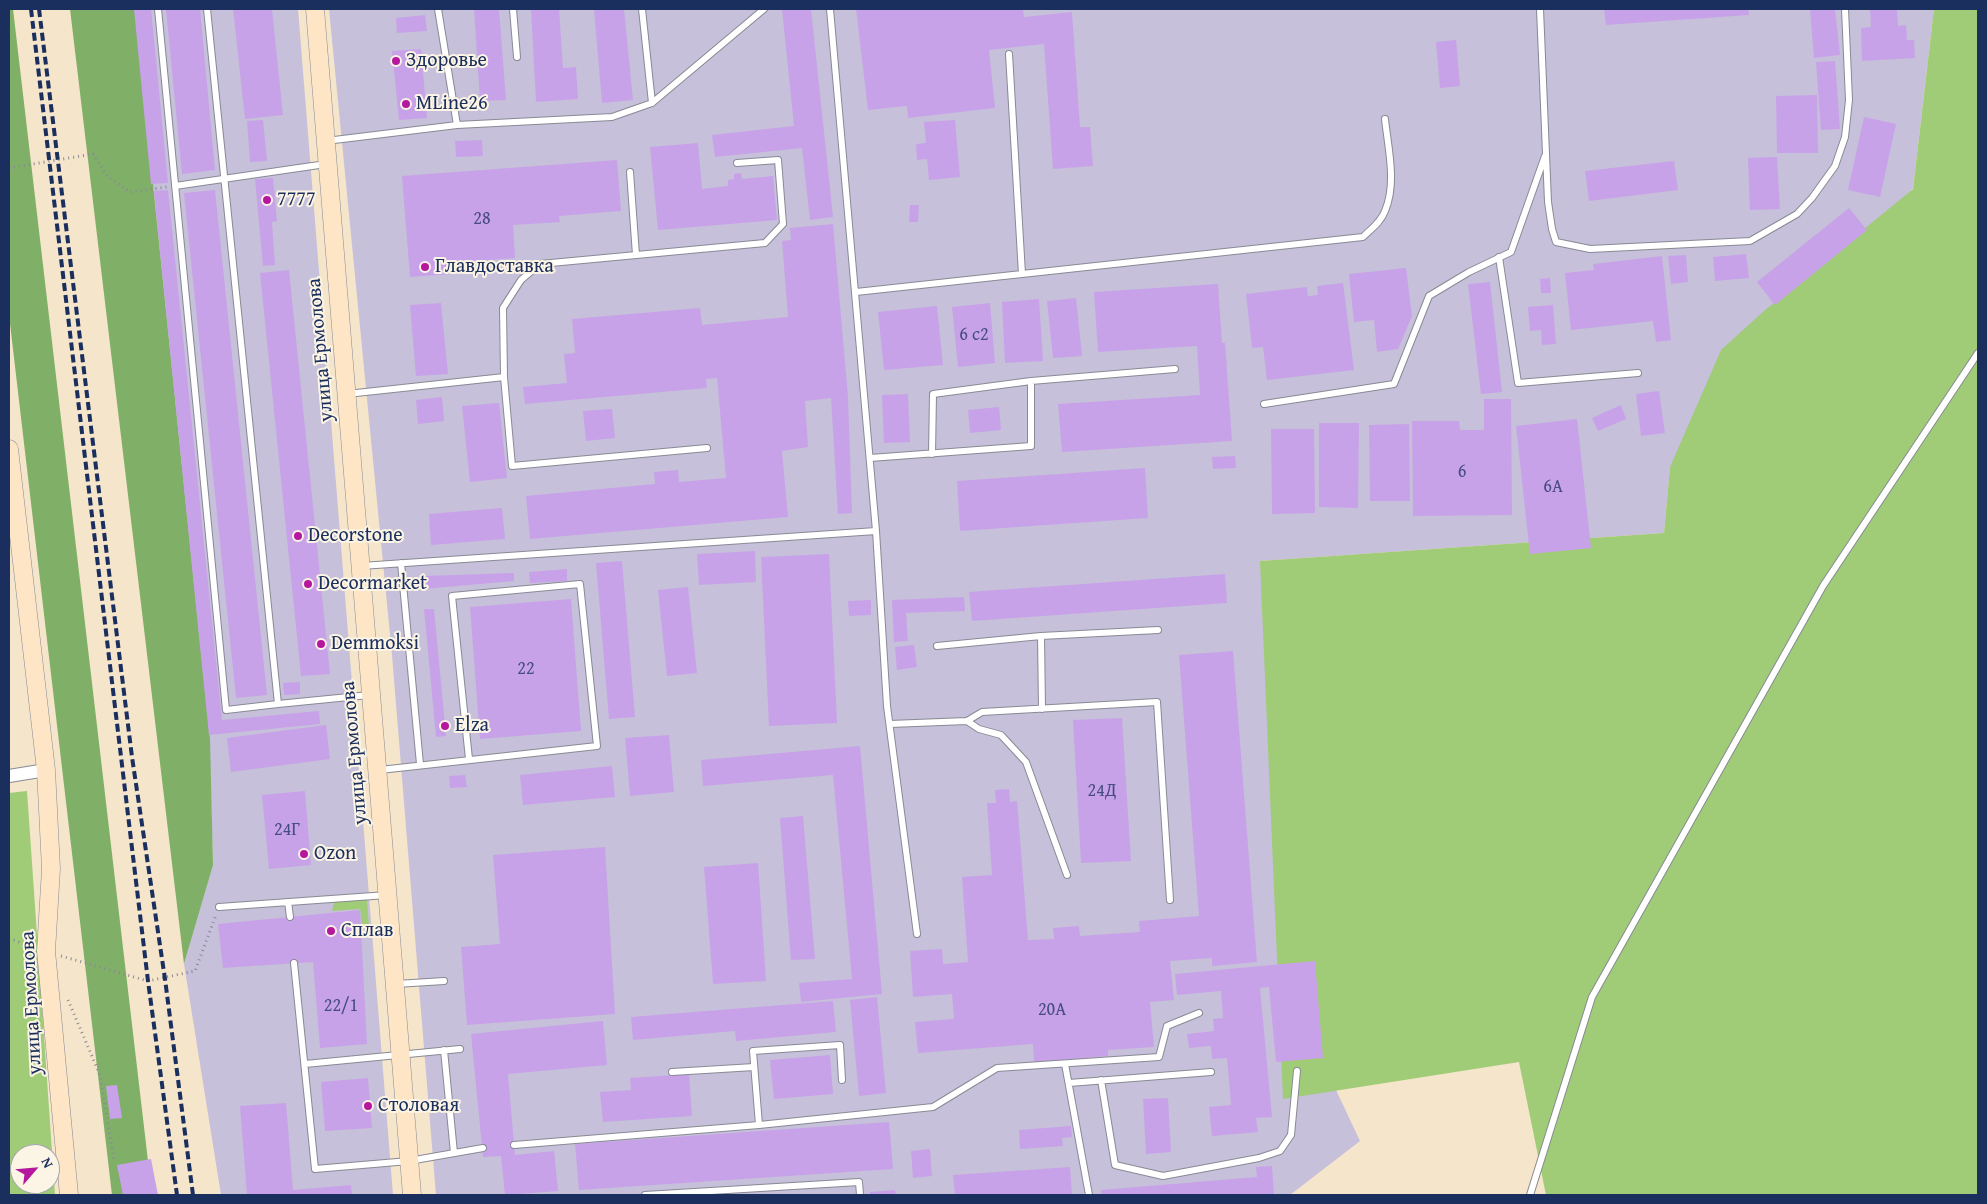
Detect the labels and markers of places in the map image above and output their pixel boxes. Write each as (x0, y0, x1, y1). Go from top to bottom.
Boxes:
place label: Здоровье (406, 49, 487, 73)
marker: Здоровье (390, 55, 402, 67)
place label: MLine26 (416, 92, 488, 116)
marker: MLine26 (400, 98, 412, 110)
place label: 7777 (277, 188, 316, 212)
marker: 7777 (261, 194, 273, 206)
place label: Главдоставка (435, 255, 554, 279)
marker: Главдоставка (419, 261, 431, 273)
place label: Decorstone (308, 524, 403, 548)
marker: Decorstone (292, 530, 304, 542)
place label: Decormarket (318, 572, 427, 596)
marker: Decormarket (302, 578, 314, 590)
place label: Demmoksi (331, 632, 419, 656)
marker: Demmoksi (315, 638, 327, 650)
place label: Elza (455, 714, 489, 738)
marker: Elza (439, 720, 451, 732)
place label: Ozon (314, 842, 356, 866)
marker: Ozon (298, 848, 310, 860)
place label: Сплав (341, 919, 393, 943)
marker: Сплав (325, 925, 337, 937)
place label: Столовая (378, 1094, 459, 1118)
marker: Столовая (362, 1100, 374, 1112)

